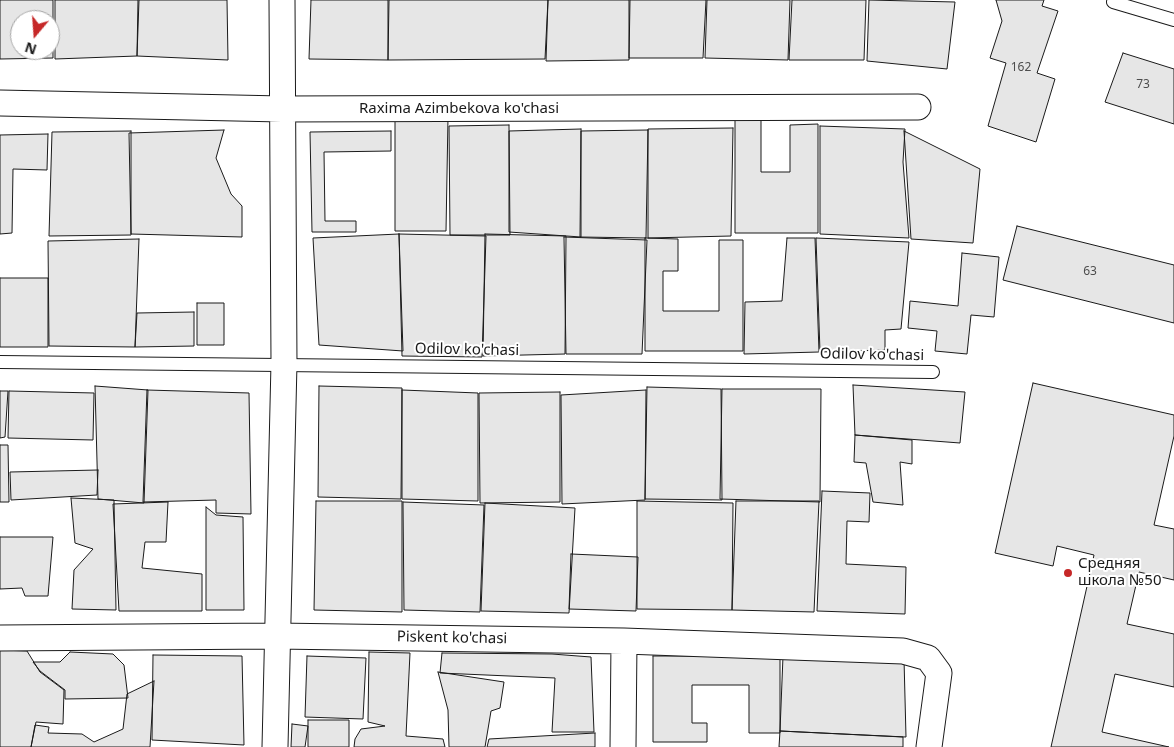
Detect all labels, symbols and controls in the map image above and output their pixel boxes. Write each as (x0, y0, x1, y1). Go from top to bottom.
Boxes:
north arrow (10, 10, 60, 60)
text: N (22, 38, 39, 60)
house number: 162 (1011, 61, 1031, 75)
house number: 73 (1136, 78, 1150, 92)
street label: Raxima Azimbekova ko'chasi (359, 100, 559, 118)
house number: 63 (1083, 265, 1097, 279)
street label: Odilov ko'chasi (415, 340, 519, 360)
street label: Odilov ko'chasi (820, 345, 924, 365)
place label: Средняя школа №50 (1078, 555, 1161, 590)
marker: Средняя школа №50 (1062, 567, 1074, 579)
street label: Piskent ko'chasi (397, 628, 507, 648)

